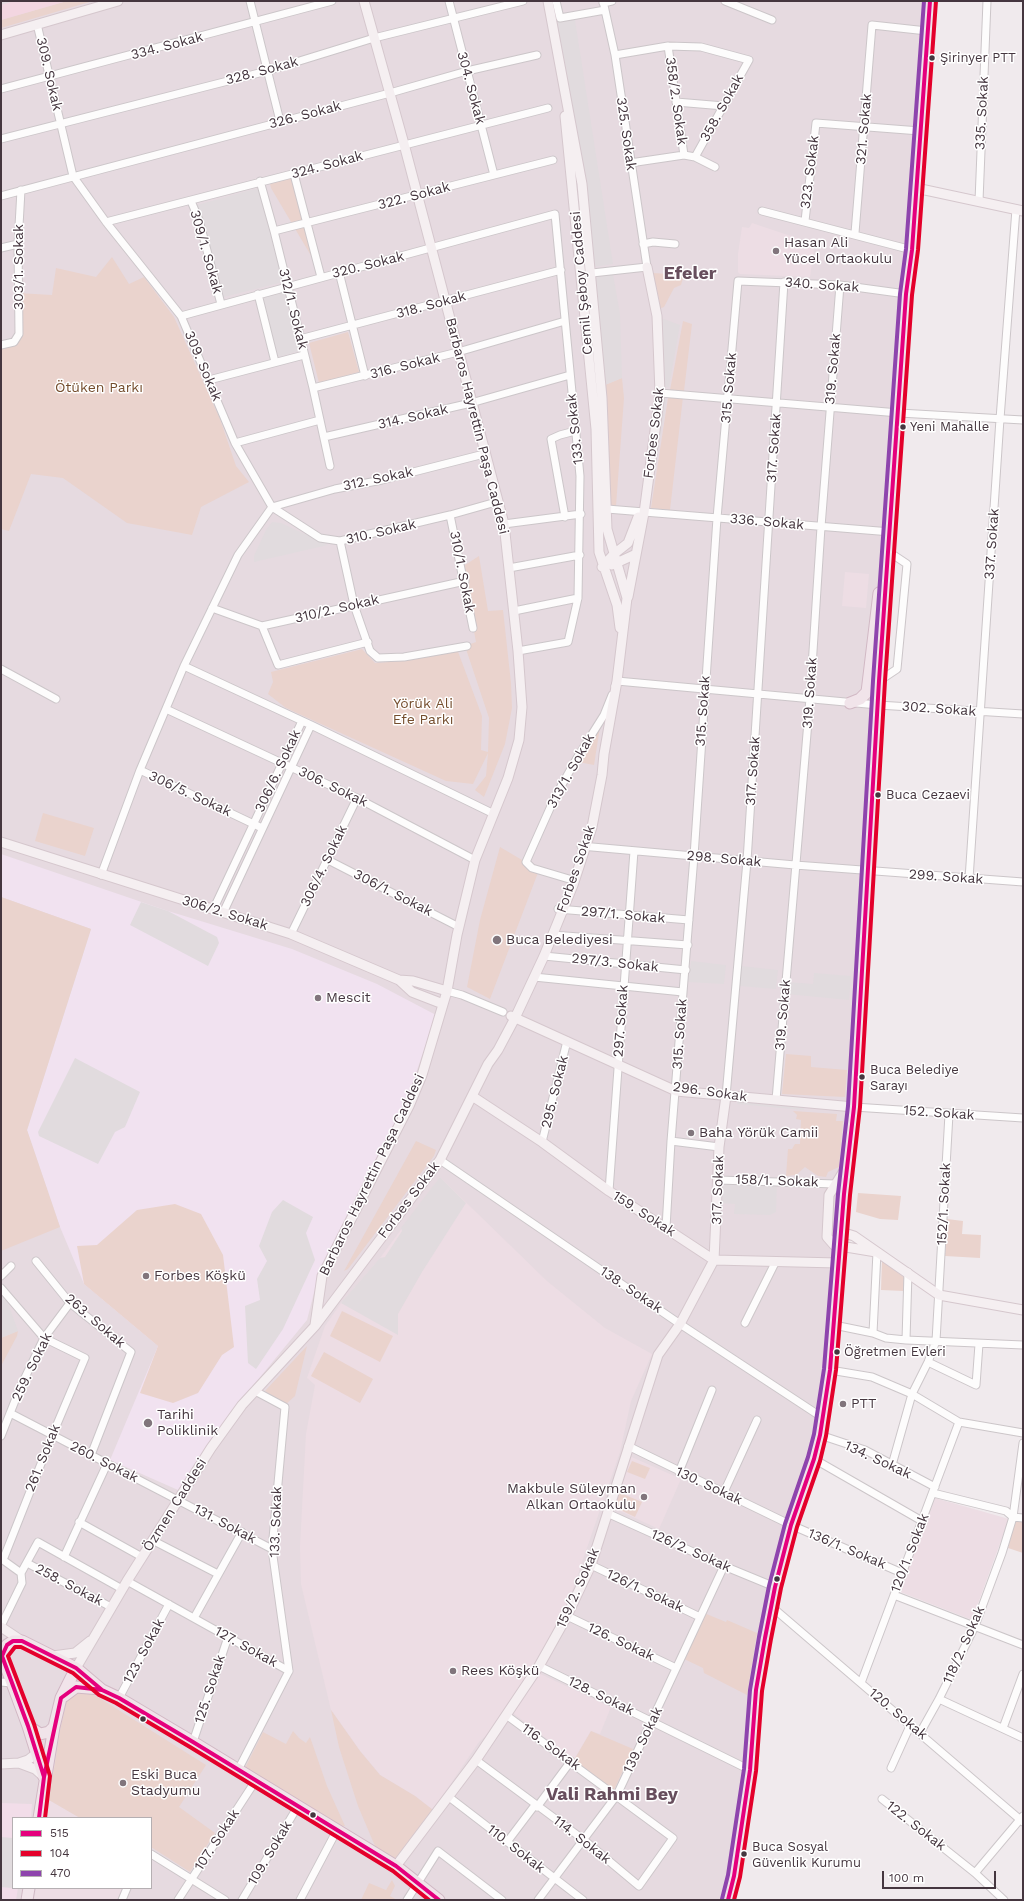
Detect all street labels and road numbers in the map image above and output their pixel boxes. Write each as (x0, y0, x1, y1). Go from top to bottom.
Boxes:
street label: 334. Sokak (129, 28, 205, 64)
street label: 309. Sokak (32, 36, 66, 112)
street label: 304. Sokak (453, 50, 489, 126)
street label: 328. Sokak (224, 53, 300, 89)
street label: 358/2. Sokak (662, 56, 690, 146)
street label: 358. Sokak (697, 71, 747, 145)
street label: 335. Sokak (972, 76, 992, 150)
street label: 321. Sokak (853, 93, 875, 165)
street label: 325. Sokak (613, 96, 639, 172)
street label: 326. Sokak (267, 97, 343, 133)
street label: 323. Sokak (797, 134, 823, 210)
street label: 324. Sokak (289, 147, 365, 183)
street label: 322. Sokak (376, 178, 452, 214)
street label: 309/1. Sokak (186, 208, 226, 296)
street label: Cemil Şeboy Caddesi (567, 210, 597, 356)
street label: 303/1. Sokak (11, 224, 27, 310)
street label: 320. Sokak (330, 248, 406, 282)
street label: 312/1. Sokak (275, 267, 311, 351)
street label: 340. Sokak (784, 274, 860, 296)
street label: 318. Sokak (394, 288, 468, 322)
street label: Barbaros Hayrettin Paşa Caddesi (442, 316, 512, 536)
street label: 309. Sokak (181, 328, 225, 404)
street label: 319. Sokak (822, 333, 844, 405)
street label: 316. Sokak (368, 349, 442, 383)
street label: 315. Sokak (718, 352, 740, 424)
street label: Forbes Sokak (640, 386, 668, 480)
street label: 133. Sokak (563, 393, 587, 465)
street label: 314. Sokak (376, 401, 450, 433)
street label: 317. Sokak (763, 413, 785, 483)
street label: 312. Sokak (341, 463, 415, 495)
street label: 337. Sokak (981, 508, 1003, 580)
street label: 336. Sokak (729, 510, 805, 534)
street label: 310. Sokak (344, 516, 418, 548)
street label: 310/1. Sokak (446, 530, 478, 614)
street label: 310/2. Sokak (293, 591, 381, 627)
street label: 319. Sokak (799, 657, 821, 729)
street label: 315. Sokak (692, 675, 714, 747)
street label: 302. Sokak (901, 698, 977, 720)
street label: 306/6. Sokak (252, 727, 304, 815)
street label: 313/1. Sokak (544, 731, 598, 811)
street label: 317. Sokak (742, 736, 764, 806)
street label: 306. Sokak (296, 763, 370, 811)
street label: 306/5. Sokak (146, 768, 234, 820)
street label: 306/4. Sokak (297, 822, 351, 910)
street label: Forbes Sokak (553, 823, 599, 915)
street label: 298. Sokak (686, 847, 762, 871)
street label: 306/1. Sokak (351, 866, 435, 920)
street label: 299. Sokak (908, 866, 984, 888)
street label: 306/2. Sokak (180, 892, 270, 934)
street label: 297/1. Sokak (580, 903, 666, 927)
street label: 297/3. Sokak (571, 950, 659, 976)
street label: 319. Sokak (772, 979, 794, 1051)
street label: 297. Sokak (610, 984, 632, 1058)
street label: 315. Sokak (669, 998, 691, 1070)
street label: 295. Sokak (538, 1054, 572, 1130)
street label: Barbaros Hayrettin Paşa Caddesi (316, 1071, 428, 1279)
street label: 296. Sokak (672, 1078, 748, 1106)
street label: 152. Sokak (903, 1102, 975, 1124)
street label: 317. Sokak (708, 1155, 728, 1225)
street label: Forbes Sokak (375, 1158, 443, 1242)
street label: 152/1. Sokak (933, 1162, 955, 1246)
street label: 158/1. Sokak (735, 1171, 819, 1191)
street label: 159. Sokak (609, 1187, 679, 1241)
street label: 138. Sokak (597, 1263, 665, 1317)
street label: 263. Sokak (61, 1290, 129, 1352)
street label: 259. Sokak (8, 1330, 56, 1404)
street label: 261. Sokak (22, 1422, 64, 1494)
street label: 134. Sokak (842, 1437, 914, 1483)
street label: 260. Sokak (67, 1438, 141, 1486)
street label: Özmen Caddesi (140, 1455, 210, 1555)
street label: 130. Sokak (673, 1463, 745, 1509)
street label: 133. Sokak (266, 1486, 286, 1558)
street label: 131. Sokak (191, 1500, 259, 1548)
street label: 120/1. Sokak (887, 1511, 933, 1595)
street label: 136/1. Sokak (805, 1525, 889, 1573)
street label: 126/2. Sokak (648, 1526, 734, 1576)
street label: 159/2. Sokak (553, 1545, 603, 1631)
street label: 258. Sokak (32, 1560, 106, 1610)
street label: 126/1. Sokak (604, 1566, 686, 1616)
street label: 118/2. Sokak (939, 1604, 989, 1686)
street label: 123. Sokak (120, 1616, 168, 1686)
street label: 126. Sokak (585, 1619, 657, 1665)
street label: 127. Sokak (212, 1623, 280, 1671)
street label: 125. Sokak (191, 1652, 229, 1726)
street label: 128. Sokak (565, 1673, 637, 1719)
street label: 120. Sokak (865, 1685, 931, 1743)
street label: 139. Sokak (620, 1704, 666, 1776)
street label: 116. Sokak (518, 1720, 584, 1774)
street label: 122. Sokak (883, 1797, 949, 1855)
street label: 107. Sokak (191, 1806, 243, 1874)
street label: 114. Sokak (550, 1812, 614, 1868)
street label: 109. Sokak (244, 1818, 296, 1888)
street label: 110. Sokak (484, 1821, 548, 1877)

